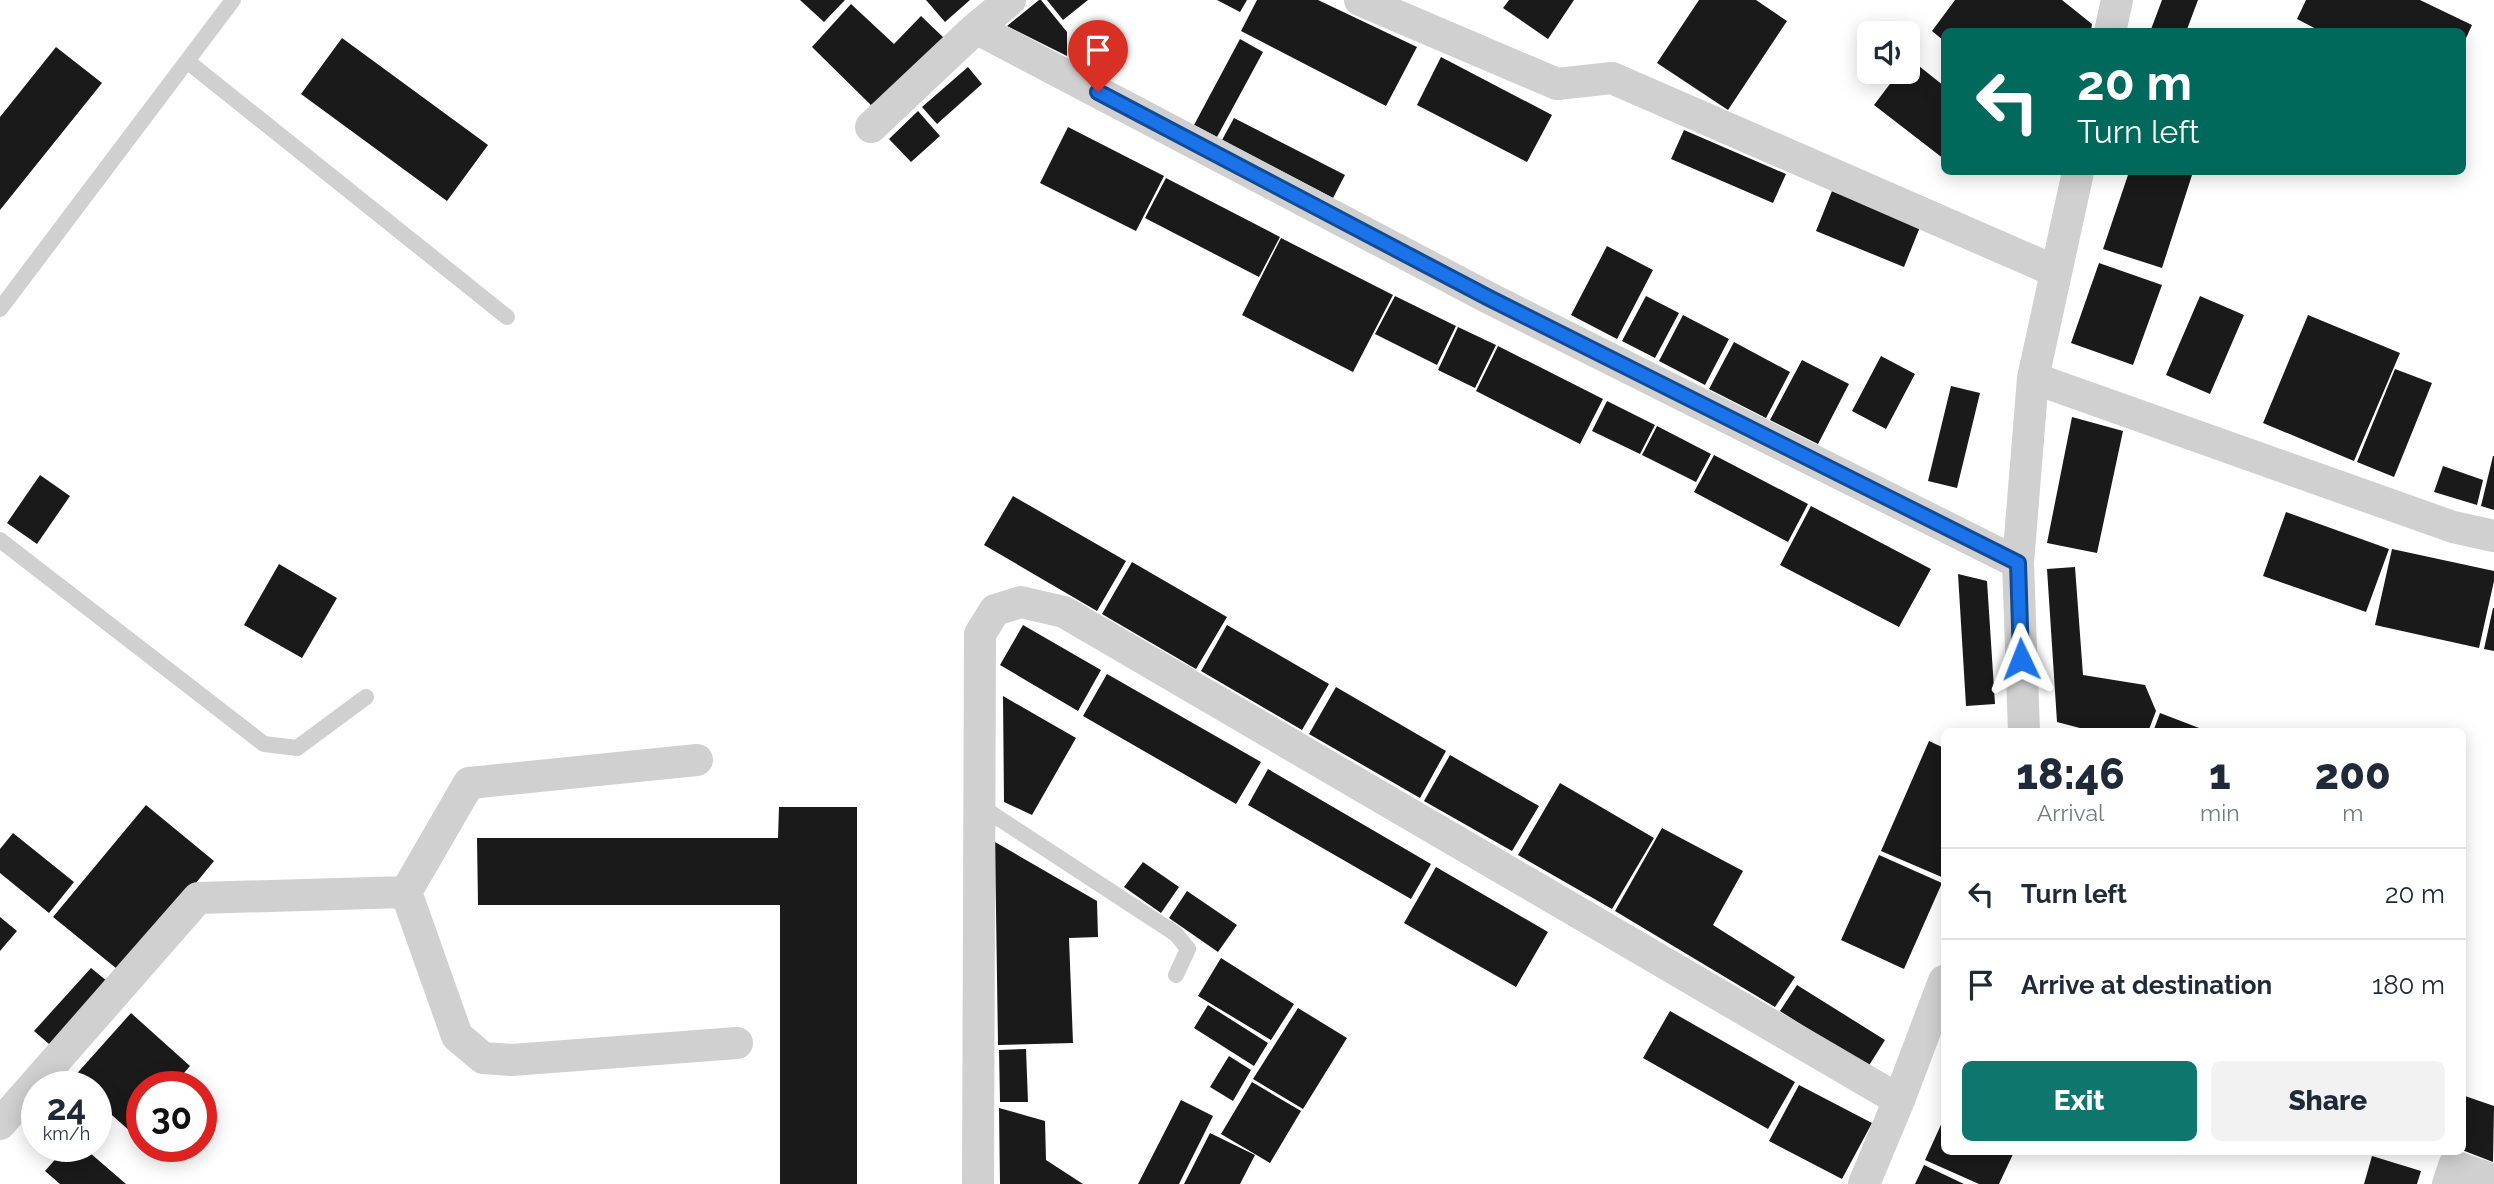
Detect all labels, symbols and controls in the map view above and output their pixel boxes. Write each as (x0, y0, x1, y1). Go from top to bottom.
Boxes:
pin (1068, 20, 1128, 92)
map controls (1857, 21, 1920, 84)
button: sound (1857, 21, 1920, 84)
icon: arrive (1079, 31, 1117, 69)
text: 20 m (2077, 54, 2192, 111)
icon: left (1962, 56, 2053, 147)
text: Turn left (2077, 113, 2199, 150)
position arrow (1984, 622, 2058, 696)
text: 18:46 (2016, 750, 2125, 799)
text: 1 (2209, 750, 2231, 799)
text: 200 (2315, 750, 2391, 799)
text: Arrival (2037, 799, 2104, 826)
text: min (2200, 799, 2240, 826)
text: m (2342, 799, 2363, 826)
icon: left (1962, 875, 2000, 913)
text: Turn left (2021, 879, 2127, 909)
text: 20 m (2385, 879, 2445, 909)
icon: arrive (1962, 966, 2000, 1004)
text: Arrive at destination (2021, 970, 2272, 1000)
text: 180 m (2372, 970, 2445, 1000)
button: Exit (1962, 1061, 2197, 1141)
button: Share (2211, 1061, 2445, 1141)
speed limit sign: 30 (126, 1071, 217, 1162)
text: 24 (47, 1087, 86, 1128)
text: km/h (43, 1123, 90, 1144)

